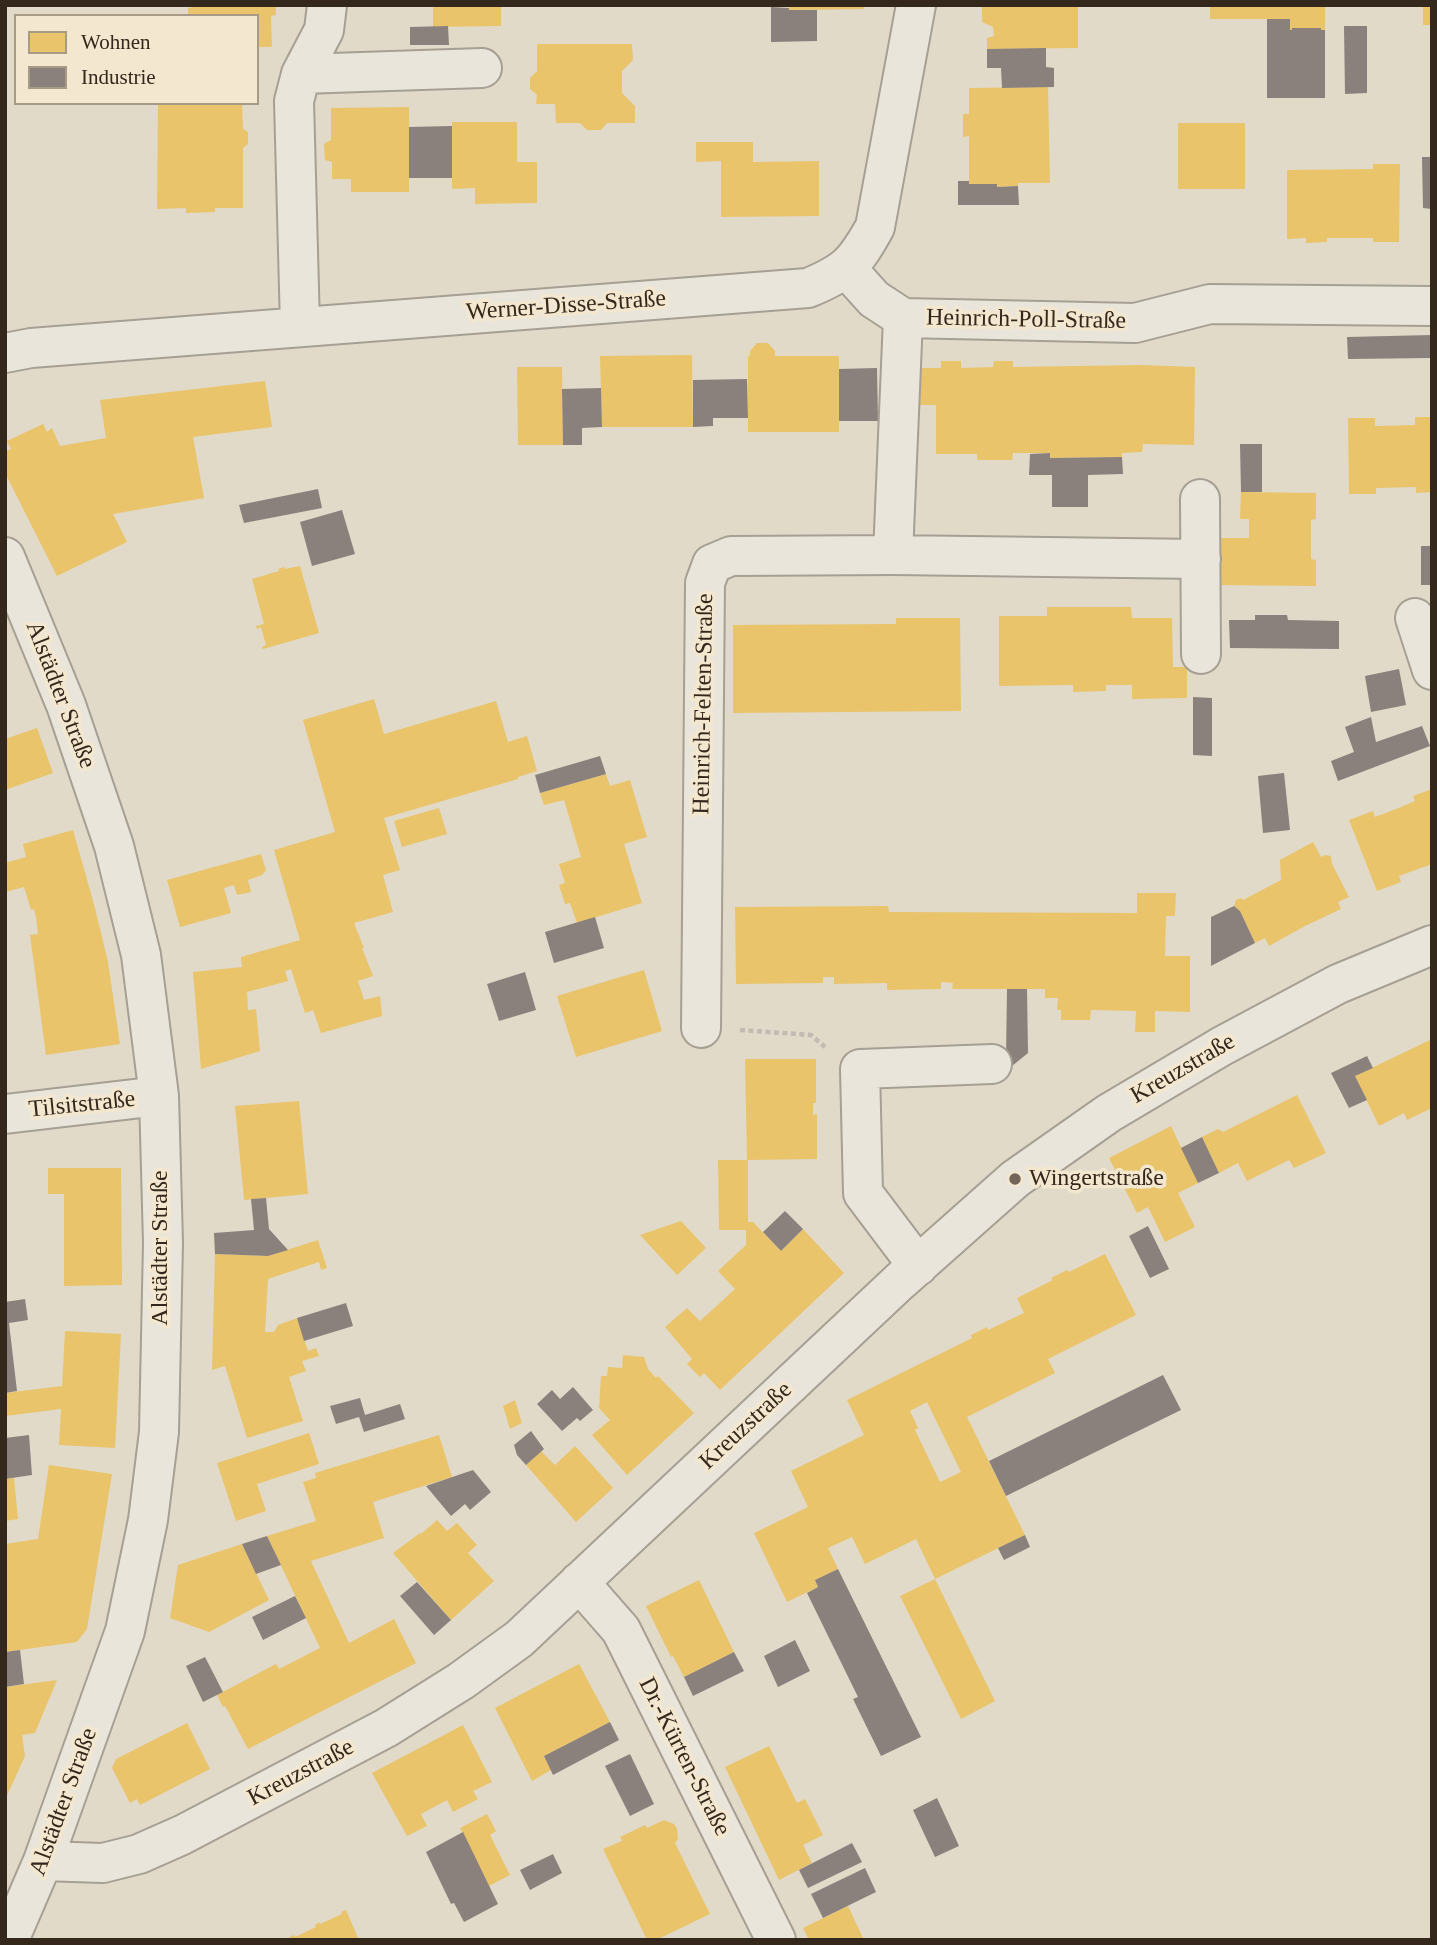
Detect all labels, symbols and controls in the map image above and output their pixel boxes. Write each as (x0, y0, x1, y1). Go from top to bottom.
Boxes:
legend (14, 14, 259, 105)
text: Wohnen (81, 30, 150, 54)
text: Industrie (81, 65, 156, 89)
street label: Werner-Disse-Straße (465, 285, 667, 327)
street label: Heinrich-Poll-Straße (926, 304, 1126, 336)
street label: Heinrich-Felten-Straße (688, 593, 720, 815)
street label: Alstädter Straße (19, 617, 101, 773)
street label: Kreuzstraße (1126, 1028, 1240, 1110)
street label: Tilsitstraße (27, 1085, 137, 1125)
place label: Wingertstraße (1029, 1165, 1164, 1193)
street label: Alstädter Straße (147, 1170, 175, 1326)
marker: Wingertstraße (1007, 1171, 1023, 1187)
street label: Kreuzstraße (694, 1376, 798, 1476)
street label: Dr.-Kürten-Straße (632, 1673, 736, 1841)
street label: Alstädter Straße (24, 1724, 104, 1880)
street label: Kreuzstraße (243, 1733, 359, 1813)

